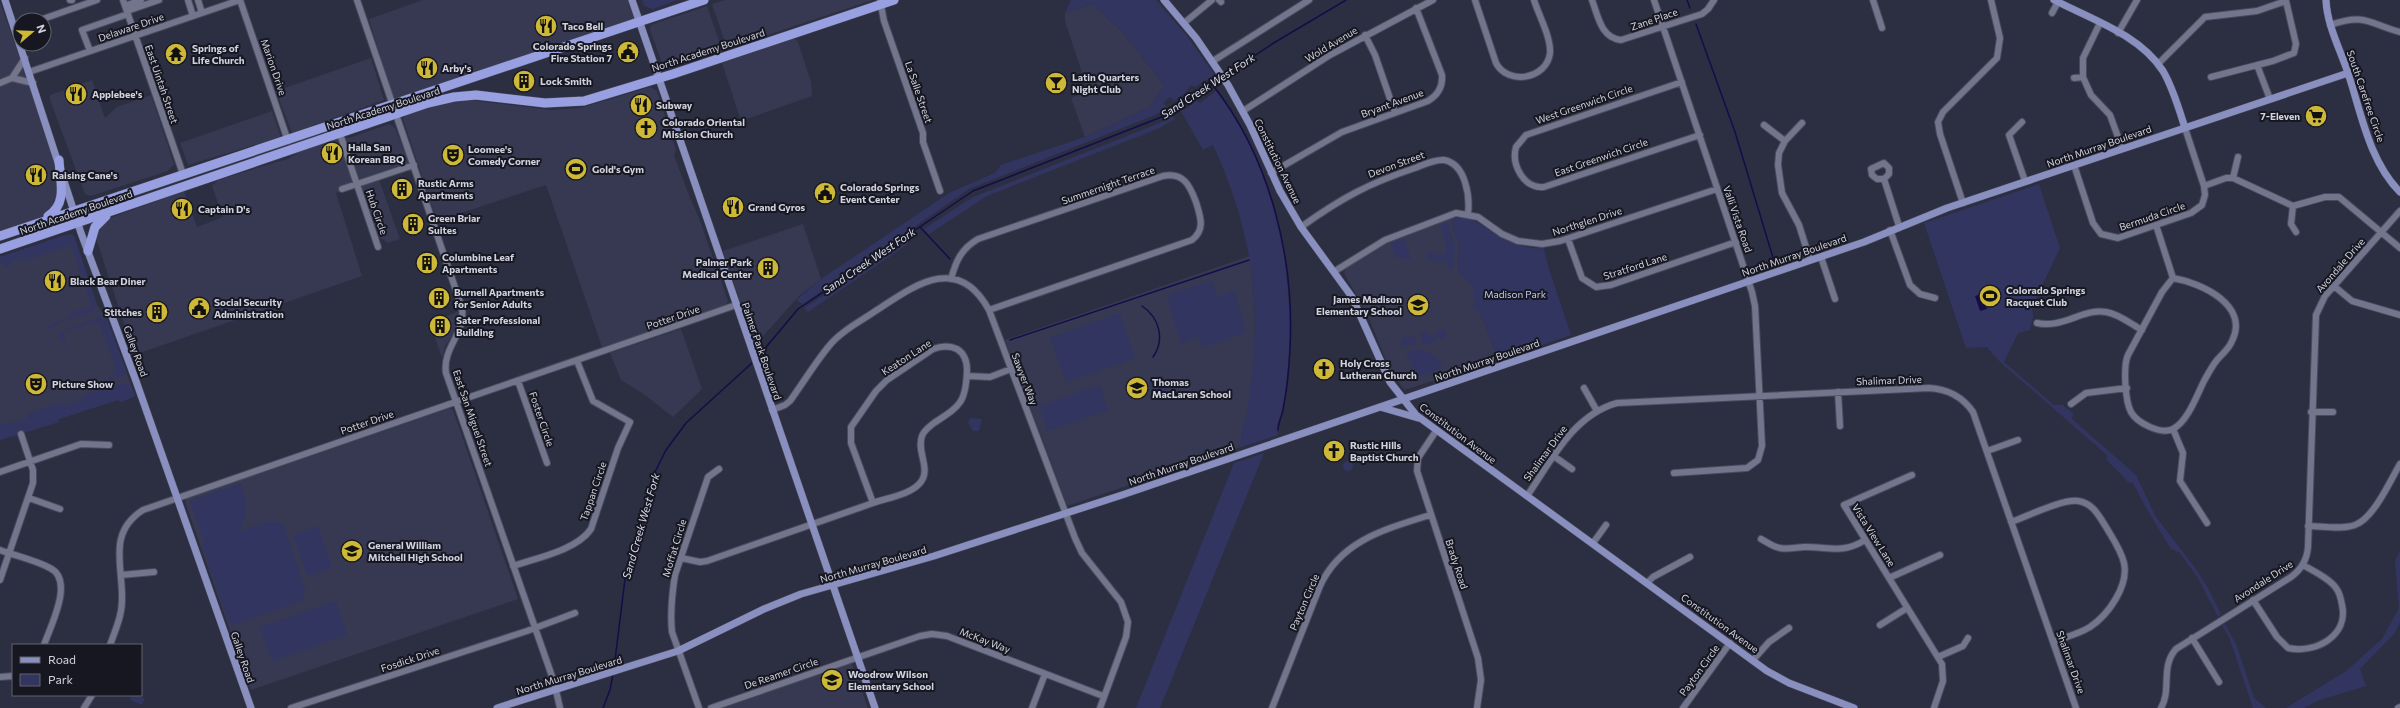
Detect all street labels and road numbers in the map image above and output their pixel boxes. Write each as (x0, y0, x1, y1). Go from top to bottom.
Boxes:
street label: Zane Place (1629, 5, 1679, 33)
street label: Delaware Drive (97, 10, 165, 44)
street label: Wold Avenue (1303, 24, 1359, 64)
street label: North Academy Boulevard (650, 26, 766, 74)
street label: Marion Drive (259, 37, 289, 97)
street label: East Uintah Street (143, 43, 181, 125)
street label: South Carefree Circle (2345, 48, 2387, 144)
street label: La Salle Street (903, 60, 935, 124)
street label: West Greenwich Circle (1534, 82, 1634, 126)
street label: North Academy Boulevard (325, 84, 441, 132)
street label: Bryant Avenue (1359, 86, 1425, 120)
street label: Constitution Avenue (1252, 117, 1304, 205)
street label: North Murray Boulevard (2045, 122, 2153, 170)
street label: East Greenwich Circle (1553, 135, 1649, 179)
street label: Devon Street (1366, 148, 1426, 180)
street label: Summernight Terrace (1060, 163, 1156, 207)
street label: Valli Vista Road (1721, 184, 1755, 254)
street label: North Academy Boulevard (18, 187, 134, 237)
street label: Hub Circle (364, 188, 390, 236)
street label: Bermuda Circle (2117, 199, 2187, 233)
street label: Northglen Drive (1551, 204, 1623, 238)
street label: North Murray Boulevard (1740, 231, 1848, 279)
street label: Avondale Drive (2313, 235, 2367, 295)
street label: Stratford Lane (1602, 250, 1668, 282)
street label: Palmer Park Boulevard (740, 301, 784, 402)
street label: Potter Drive (645, 302, 701, 332)
street label: Galley Road (121, 324, 151, 378)
street label: North Murray Boulevard (1433, 336, 1541, 384)
street label: Keaton Lane (879, 337, 933, 377)
street label: Sawyer Way (1010, 351, 1040, 407)
street label: East San Miguel Street (451, 368, 495, 468)
street label: Shalimar Drive (1856, 373, 1922, 387)
street label: Foster Circle (527, 390, 557, 448)
street label: Constitution Avenue (1417, 400, 1499, 466)
street label: Potter Drive (339, 407, 395, 437)
street label: Shalimar Drive (1521, 423, 1569, 483)
street label: North Murray Boulevard (1127, 440, 1235, 488)
street label: Tappan Circle (577, 460, 609, 522)
street label: Vista View Lane (1850, 501, 1898, 569)
street label: Moffat Circle (659, 517, 689, 579)
street label: Brady Road (1443, 538, 1471, 591)
street label: North Murray Boulevard (818, 543, 928, 585)
street label: Avondale Drive (2231, 557, 2295, 605)
street label: Payton Circle (1287, 572, 1321, 632)
street label: Constitution Avenue (1679, 591, 1761, 655)
street label: McKay Way (958, 625, 1012, 655)
street label: Shalimar Drive (2054, 629, 2088, 695)
street label: Galley Road (229, 630, 257, 684)
street label: Payton Circle (1676, 642, 1722, 698)
street label: Fosdick Drive (379, 644, 441, 674)
street label: North Murray Boulevard (515, 653, 624, 697)
street label: De Reamer Circle (742, 655, 820, 691)

